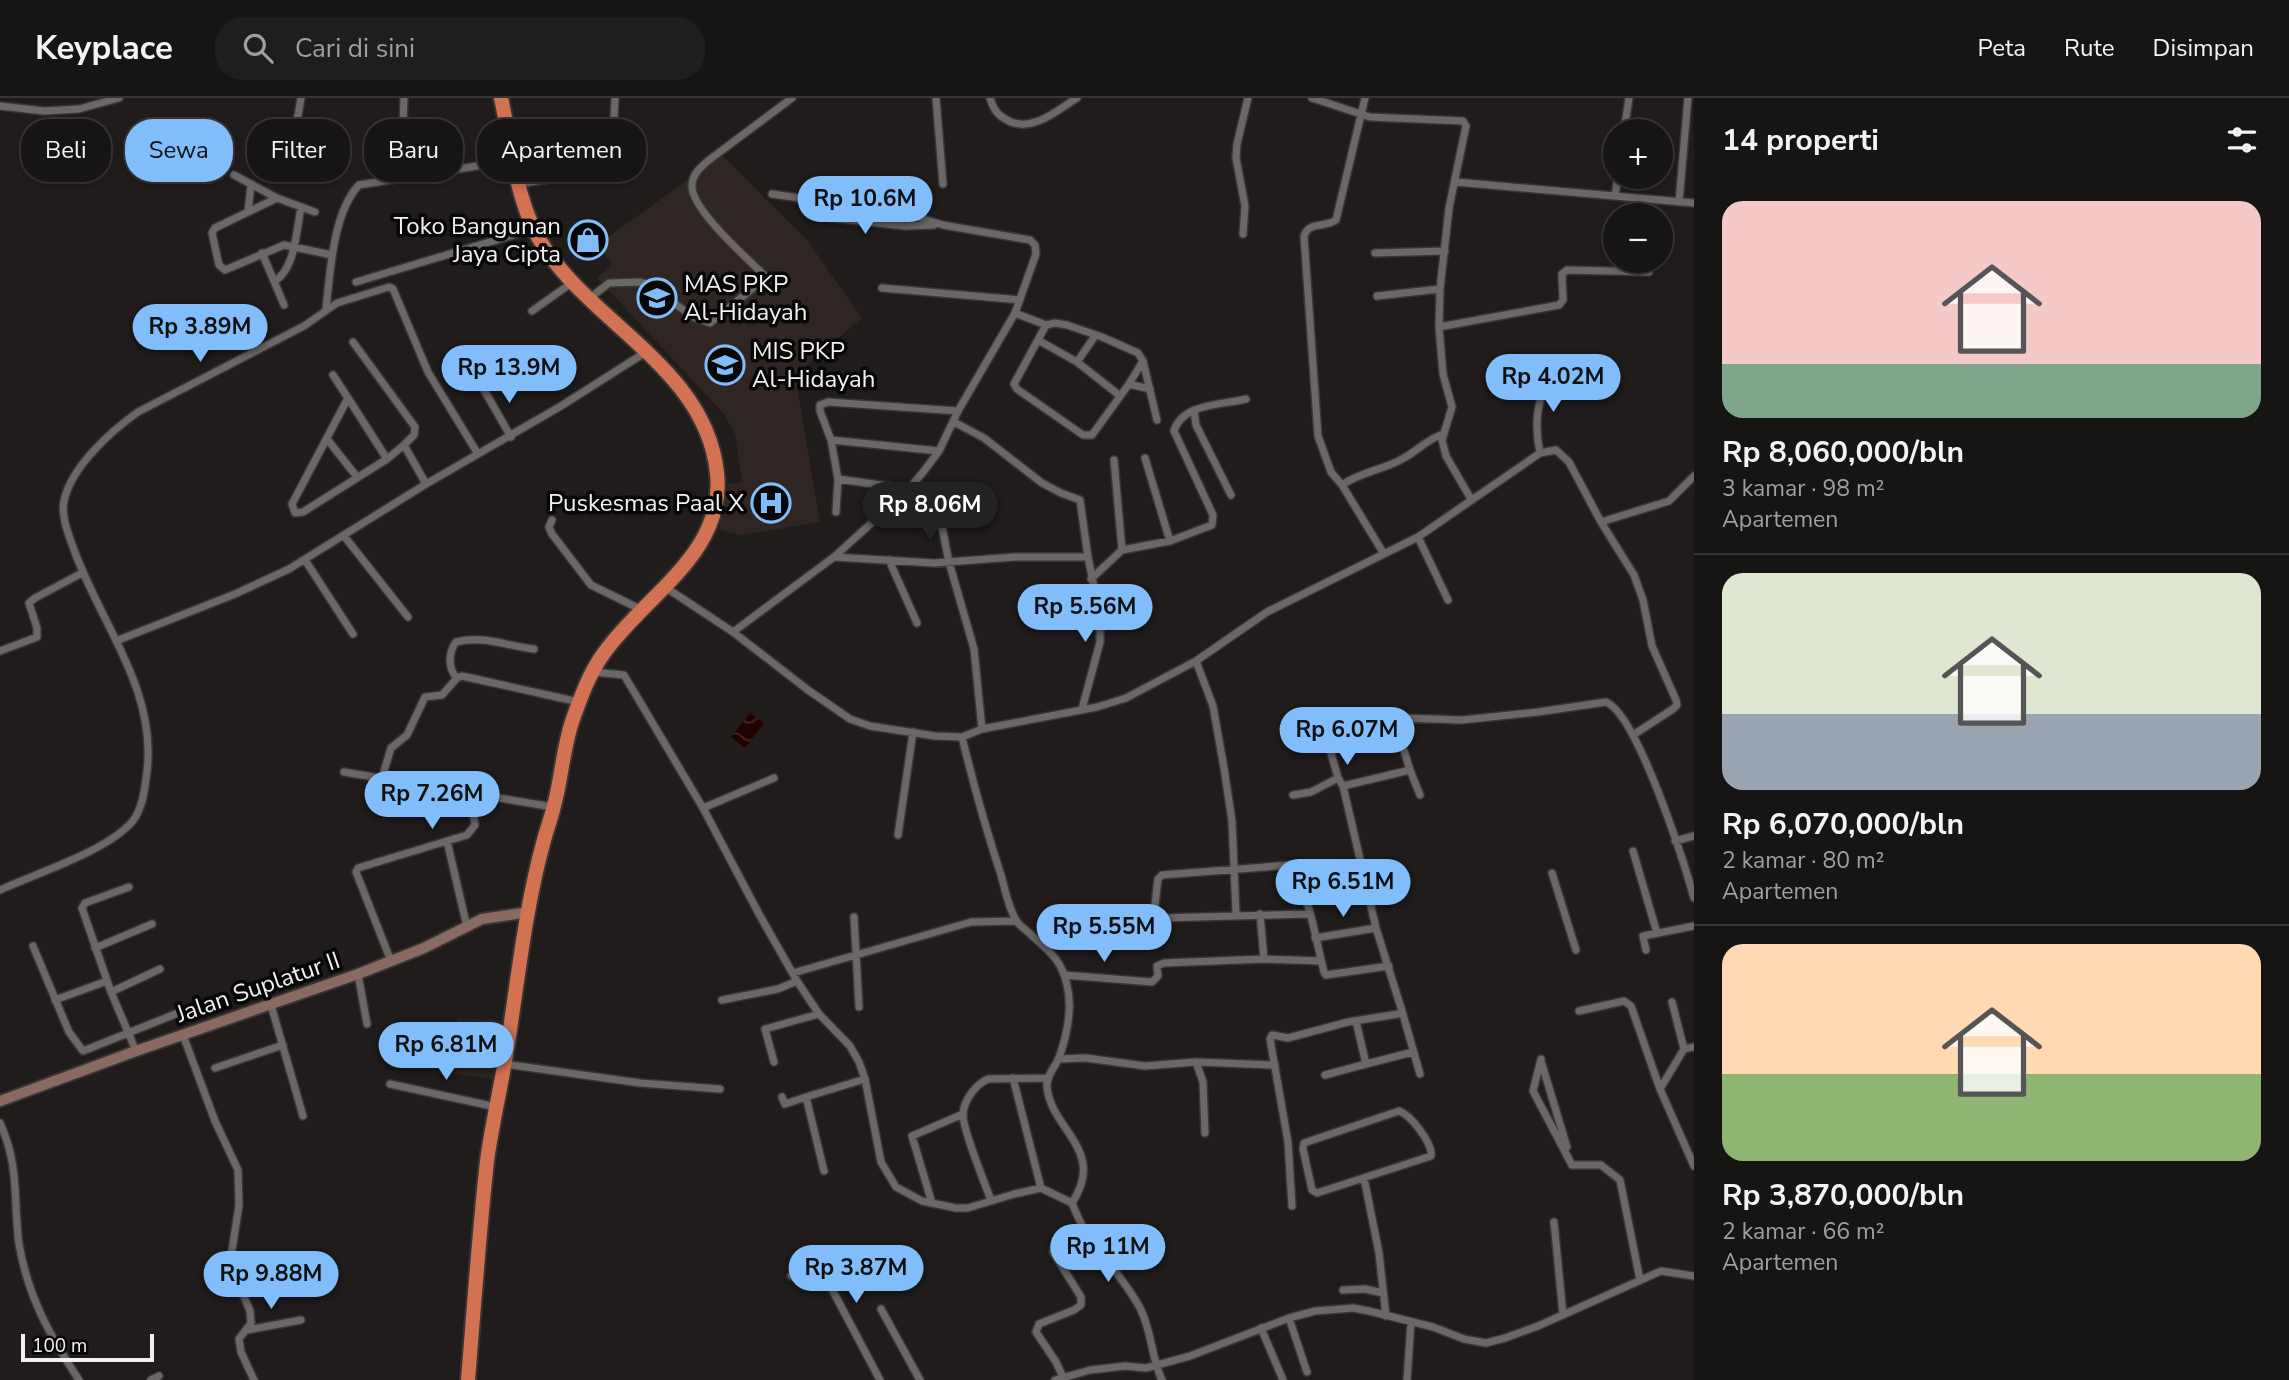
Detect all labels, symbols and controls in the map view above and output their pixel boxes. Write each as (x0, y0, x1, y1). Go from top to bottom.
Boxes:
search box (215, 17, 705, 80)
text: Keyplace (35, 26, 173, 71)
icon: search (239, 29, 277, 67)
text: Cari di sini (295, 31, 415, 66)
text: Peta (1977, 32, 2026, 64)
text: Rute (2064, 32, 2115, 64)
text: Disimpan (2153, 32, 2254, 64)
chip: Beli (21, 119, 111, 182)
chip: Sewa (125, 119, 233, 182)
chip: Filter (247, 119, 350, 182)
chip: Baru (364, 119, 463, 182)
chip: Apartemen (477, 119, 646, 182)
map controls (1603, 119, 1673, 273)
button: + (1603, 119, 1673, 189)
text: 14 properti (1722, 120, 1879, 161)
icon: filters (2223, 121, 2261, 159)
pin: Rp 10.6M (793, 176, 937, 236)
text: Rp 10.6M (814, 183, 916, 214)
button: − (1603, 203, 1673, 273)
place label: Toko Bangunan Jaya Cipta (394, 210, 561, 270)
shop icon: Toko Bangunan Jaya Cipta (567, 219, 609, 261)
icon: home (1929, 246, 2055, 372)
place label: MAS PKP Al-Hidayah (684, 268, 807, 328)
school or university icon: MAS PKP Al-Hidayah (636, 277, 678, 319)
pin: Rp 3.89M (128, 304, 272, 364)
text: Rp 3.89M (149, 311, 251, 342)
place label: MIS PKP Al-Hidayah (752, 335, 875, 395)
school or university icon: MIS PKP Al-Hidayah (704, 344, 746, 386)
pin: Rp 13.9M (437, 345, 581, 405)
text: Rp 13.9M (458, 352, 560, 383)
pin: Rp 4.02M (1481, 354, 1625, 414)
text: Rp 4.02M (1502, 361, 1604, 392)
text: Rp 8,060,000/bln (1722, 432, 1964, 473)
text: 3 kamar · 98 m² (1722, 473, 1884, 504)
hospital icon: Puskesmas Paal X (750, 482, 792, 524)
pin: Rp 8.06M (858, 482, 1002, 542)
place label: Puskesmas Paal X (548, 487, 744, 519)
text: Rp 8.06M (879, 489, 981, 520)
text: Apartemen (1722, 504, 1838, 535)
pin: Rp 5.56M (1013, 584, 1157, 644)
text: Rp 5.56M (1034, 591, 1136, 622)
icon: home (1929, 618, 2055, 744)
pin: Rp 6.07M (1275, 708, 1419, 767)
text: Rp 6.07M (1296, 714, 1398, 745)
pin: Rp 7.26M (360, 772, 504, 831)
text: Rp 7.26M (381, 778, 483, 809)
text: Rp 6,070,000/bln (1722, 804, 1964, 845)
text: 2 kamar · 80 m² (1722, 845, 1884, 876)
pin: Rp 6.51M (1271, 860, 1415, 919)
text: Rp 6.51M (1292, 866, 1394, 897)
text: Apartemen (1722, 876, 1838, 907)
pin: Rp 5.55M (1032, 904, 1176, 964)
text: Rp 5.55M (1053, 911, 1155, 942)
street label: Jalan Suplatur II (171, 944, 344, 1030)
icon: home (1929, 989, 2055, 1115)
pin: Rp 6.81M (374, 1023, 518, 1082)
text: Rp 6.81M (395, 1029, 497, 1060)
text: Rp 3,870,000/bln (1722, 1175, 1964, 1216)
text: 2 kamar · 66 m² (1722, 1216, 1884, 1247)
pin: Rp 11M (1051, 1224, 1165, 1284)
text: Rp 11M (1066, 1231, 1150, 1262)
pin: Rp 3.87M (784, 1246, 928, 1305)
text: Apartemen (1722, 1247, 1838, 1278)
pin: Rp 9.88M (199, 1252, 343, 1311)
text: Rp 3.87M (805, 1252, 907, 1283)
text: Rp 9.88M (220, 1258, 322, 1289)
scale bar (21, 1331, 154, 1363)
text: 100 m (32, 1333, 87, 1359)

